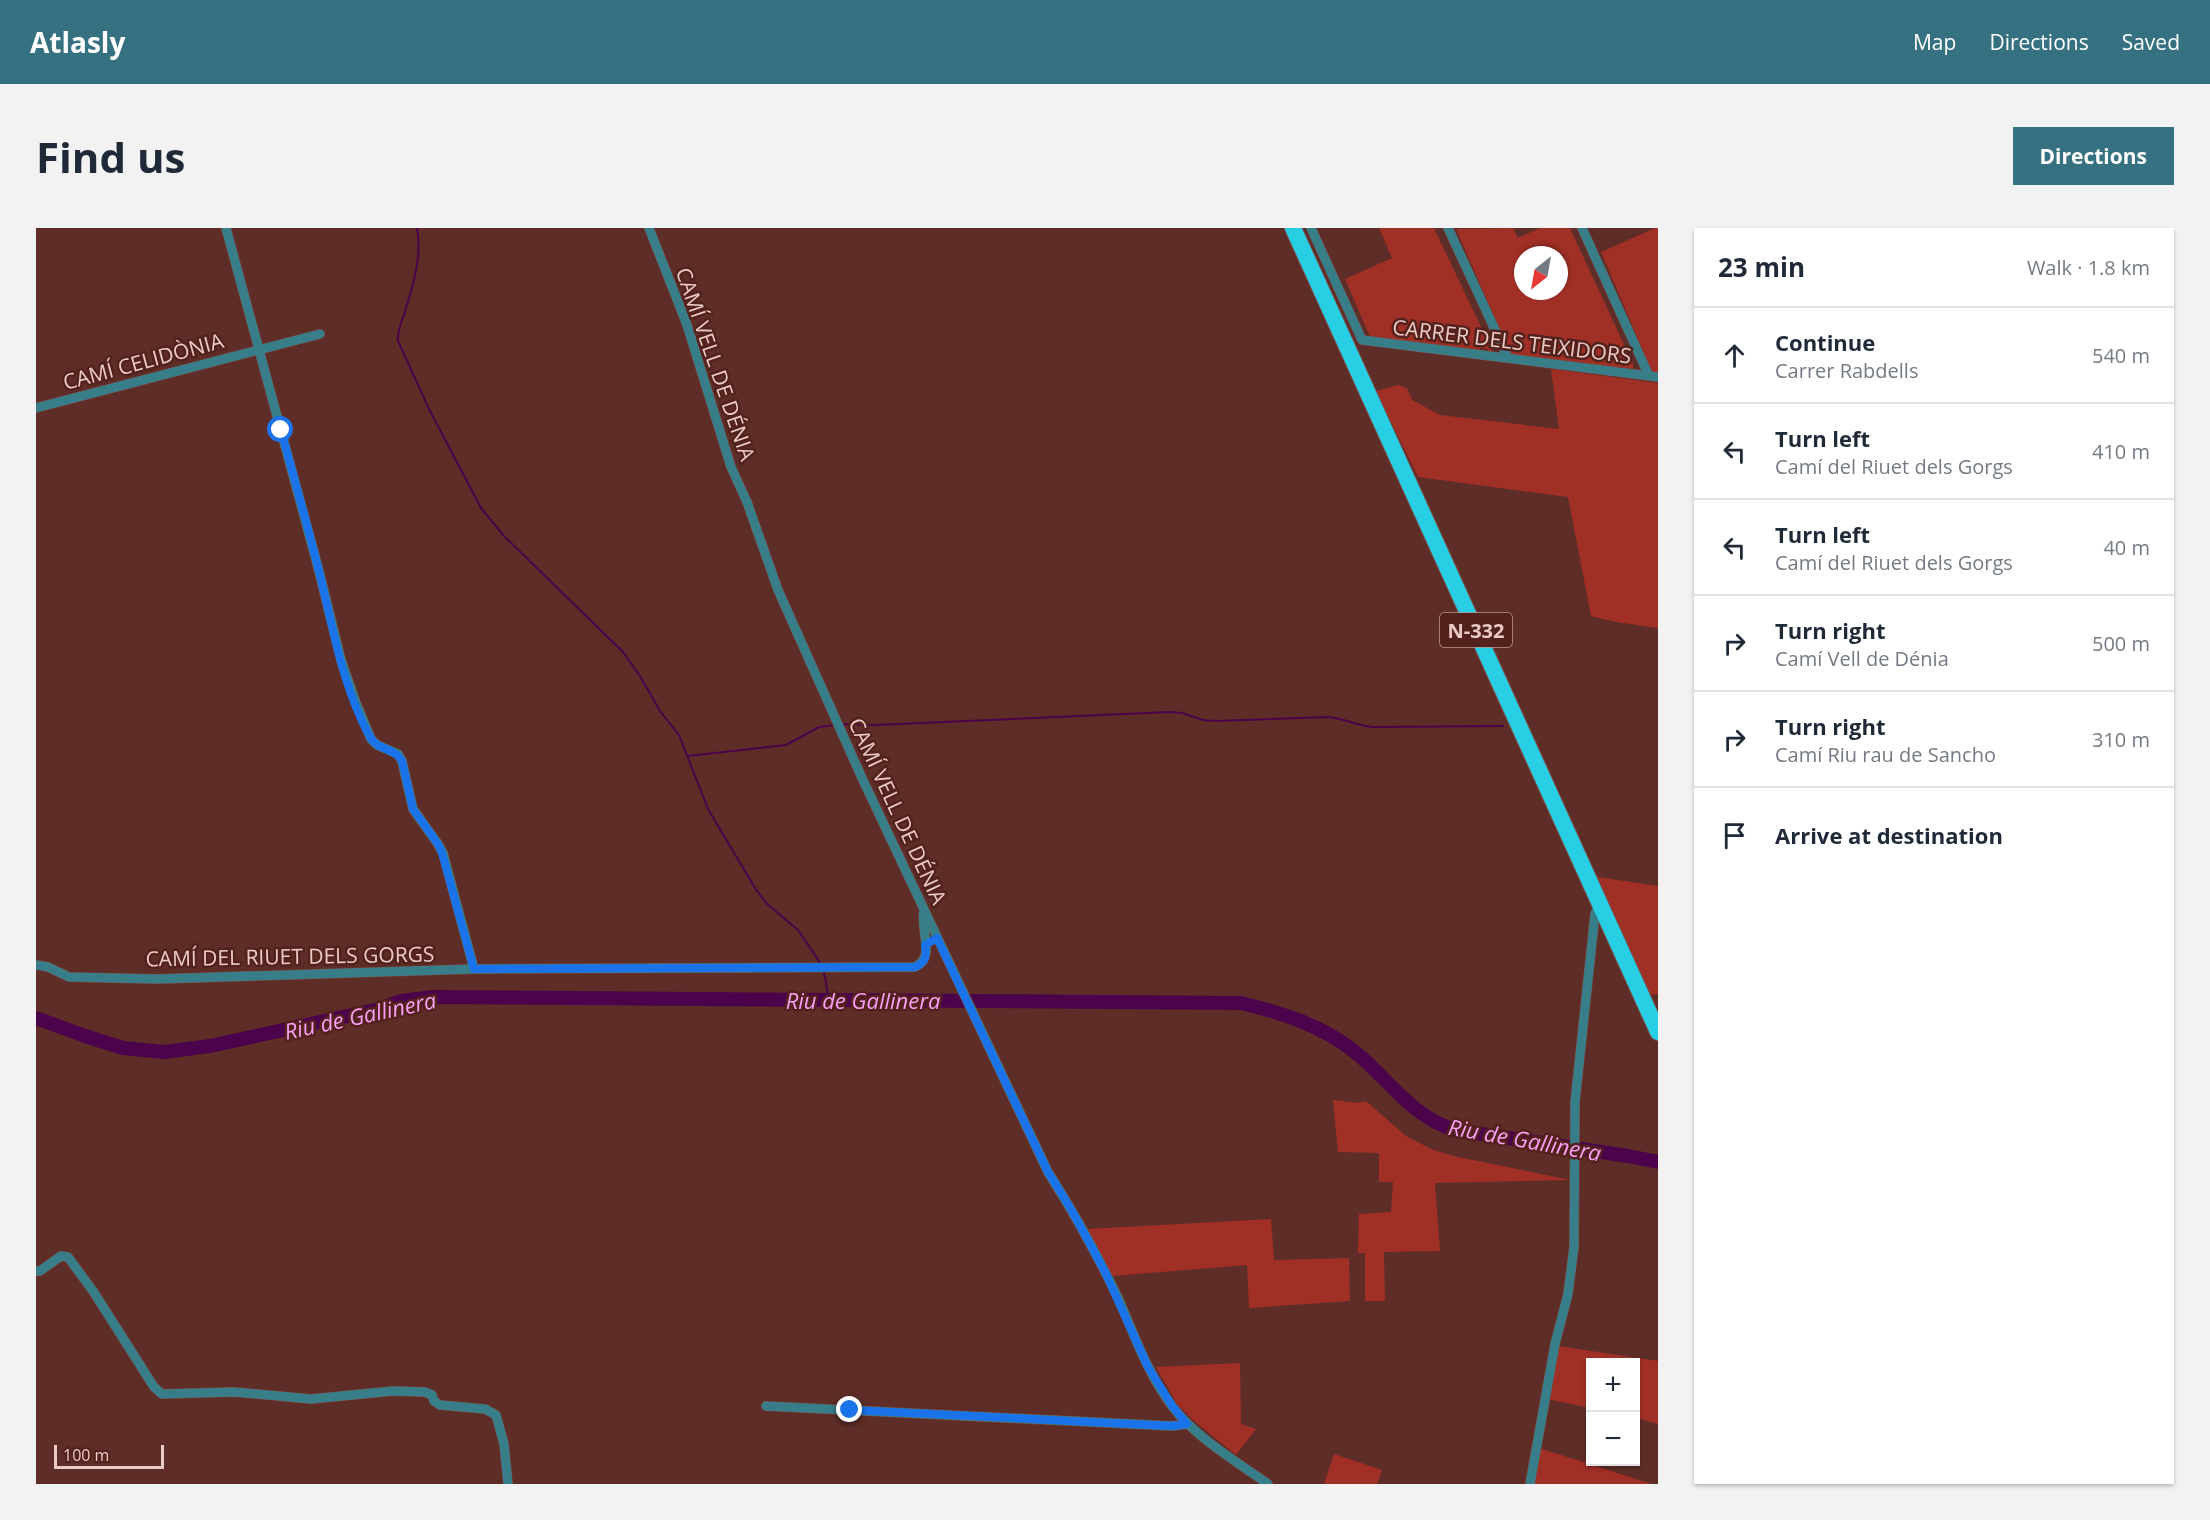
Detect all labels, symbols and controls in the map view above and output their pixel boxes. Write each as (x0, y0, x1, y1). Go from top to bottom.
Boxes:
text: Atlasly (30, 23, 125, 61)
text: Map (1913, 28, 1956, 56)
text: Directions (1989, 28, 2089, 56)
text: Saved (2122, 28, 2180, 56)
button: Directions (2013, 127, 2174, 185)
text: Find us (36, 128, 185, 185)
north arrow (1514, 246, 1568, 300)
text: 23 min (1718, 249, 1805, 285)
text: Walk · 1.8 km (2027, 254, 2150, 281)
street label: CAMÍ VELL DE DÉNIA (670, 264, 762, 465)
street label: CARRER DELS TEIXIDORS (1391, 312, 1633, 370)
street label: CAMÍ CELIDÒNIA (60, 326, 227, 396)
text: Continue (1775, 327, 1875, 357)
icon: ahead (1718, 339, 1751, 372)
text: 540 m (2092, 342, 2150, 369)
text: Carrer Rabdells (1775, 357, 1918, 384)
route start (267, 416, 293, 442)
text: Turn left (1775, 423, 1870, 453)
icon: left (1718, 435, 1751, 468)
text: 410 m (2092, 438, 2150, 465)
text: Camí del Riuet dels Gorgs (1775, 453, 2013, 480)
text: Turn left (1775, 519, 1870, 549)
icon: left (1718, 531, 1751, 564)
text: 40 m (2103, 534, 2150, 561)
text: Camí del Riuet dels Gorgs (1775, 549, 2013, 576)
road number: N-332 (1440, 613, 1512, 647)
text: Turn right (1775, 615, 1886, 645)
icon: right (1718, 627, 1751, 660)
text: 500 m (2092, 630, 2150, 657)
text: Camí Vell de Dénia (1775, 645, 1949, 672)
text: Turn right (1775, 711, 1886, 741)
street label: CAMÍ VELL DE DÉNIA (843, 713, 954, 909)
icon: right (1718, 723, 1751, 756)
text: 310 m (2092, 726, 2150, 753)
text: Camí Riu rau de Sancho (1775, 741, 1996, 768)
icon: arrive (1718, 819, 1751, 852)
text: Arrive at destination (1775, 820, 2003, 850)
street label: CAMÍ DEL RIUET DELS GORGS (145, 939, 435, 973)
water label: Riu de Gallinera (281, 984, 439, 1046)
water label: Riu de Gallinera (786, 985, 940, 1015)
water label: Riu de Gallinera (1446, 1111, 1604, 1167)
map controls (1586, 1358, 1640, 1466)
button: + (1586, 1358, 1640, 1412)
route end (836, 1396, 862, 1422)
button: − (1586, 1412, 1640, 1466)
scale bar (54, 1442, 164, 1470)
text: 100 m (63, 1444, 109, 1466)

